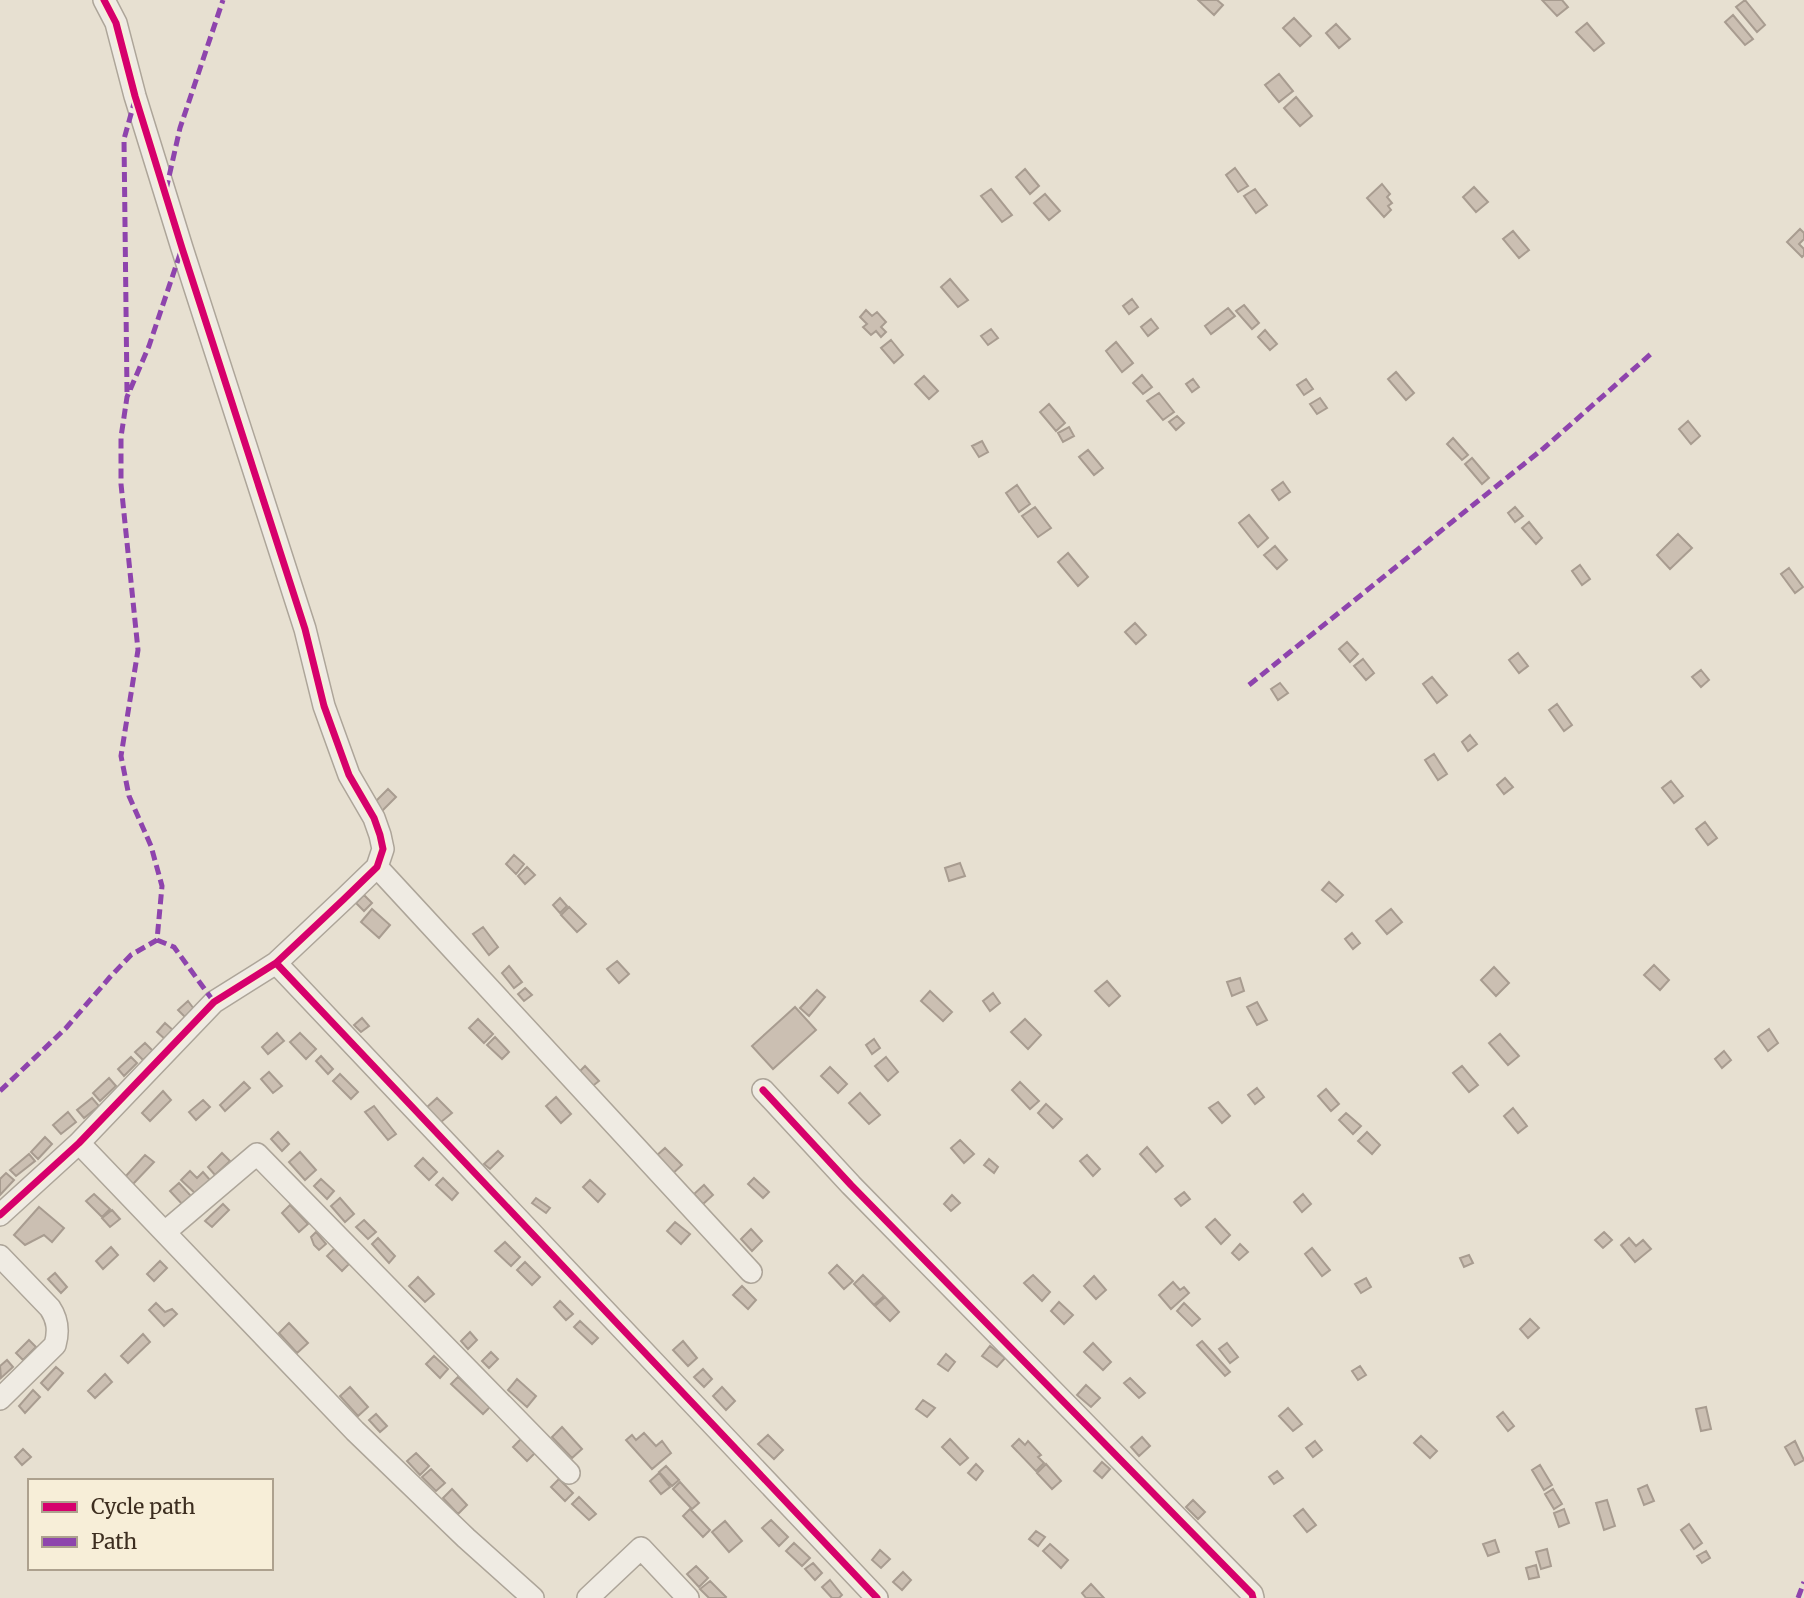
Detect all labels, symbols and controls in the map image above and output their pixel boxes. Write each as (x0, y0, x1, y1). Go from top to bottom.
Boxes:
legend (28, 1479, 273, 1570)
text: Cycle path (91, 1493, 195, 1520)
text: Path (91, 1528, 137, 1555)

